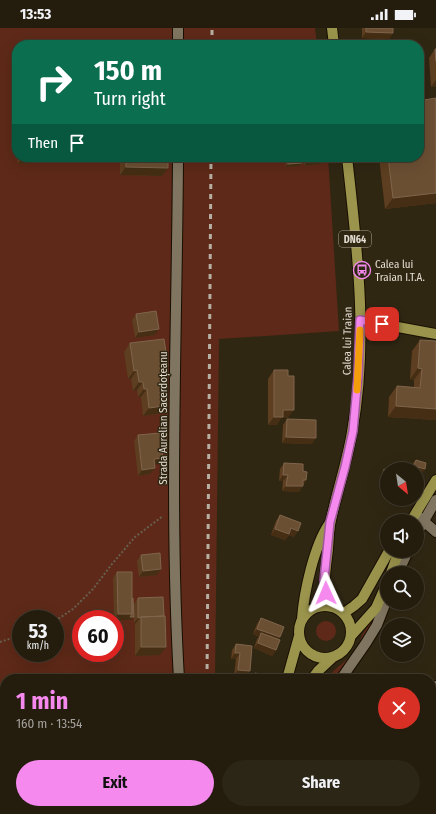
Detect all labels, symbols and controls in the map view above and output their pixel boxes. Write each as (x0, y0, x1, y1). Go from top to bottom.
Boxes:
text: 13:53 (20, 5, 51, 23)
text: 150 m (94, 54, 162, 87)
icon: right (28, 56, 80, 108)
text: Turn right (94, 88, 166, 110)
icon: arrive (66, 132, 88, 154)
text: Then (28, 134, 58, 152)
road number: DN64 (339, 231, 371, 247)
place label: Calea lui Traian I.T.A. (375, 258, 425, 284)
bus stop icon: Calea lui Traian I.T.A. (352, 260, 372, 280)
street label: Calea lui Traian (340, 307, 355, 375)
pin (365, 307, 399, 341)
icon: arrive (371, 313, 393, 335)
street label: Strada Aurelian Sacerdoțeanu (157, 351, 170, 485)
north arrow (380, 462, 424, 506)
map controls (380, 462, 424, 662)
button: sound (380, 514, 424, 558)
button: search (380, 566, 424, 610)
position arrow (305, 572, 347, 614)
speed limit sign: 60 (72, 610, 124, 662)
button: layers (380, 618, 424, 662)
text: 53 (28, 619, 48, 643)
text: km/h (27, 640, 49, 652)
text: 1 min (16, 687, 68, 715)
button: close (378, 687, 420, 729)
text: 160 m · 13:54 (16, 716, 82, 731)
button: Exit (16, 760, 214, 806)
button: Share (222, 760, 420, 806)

